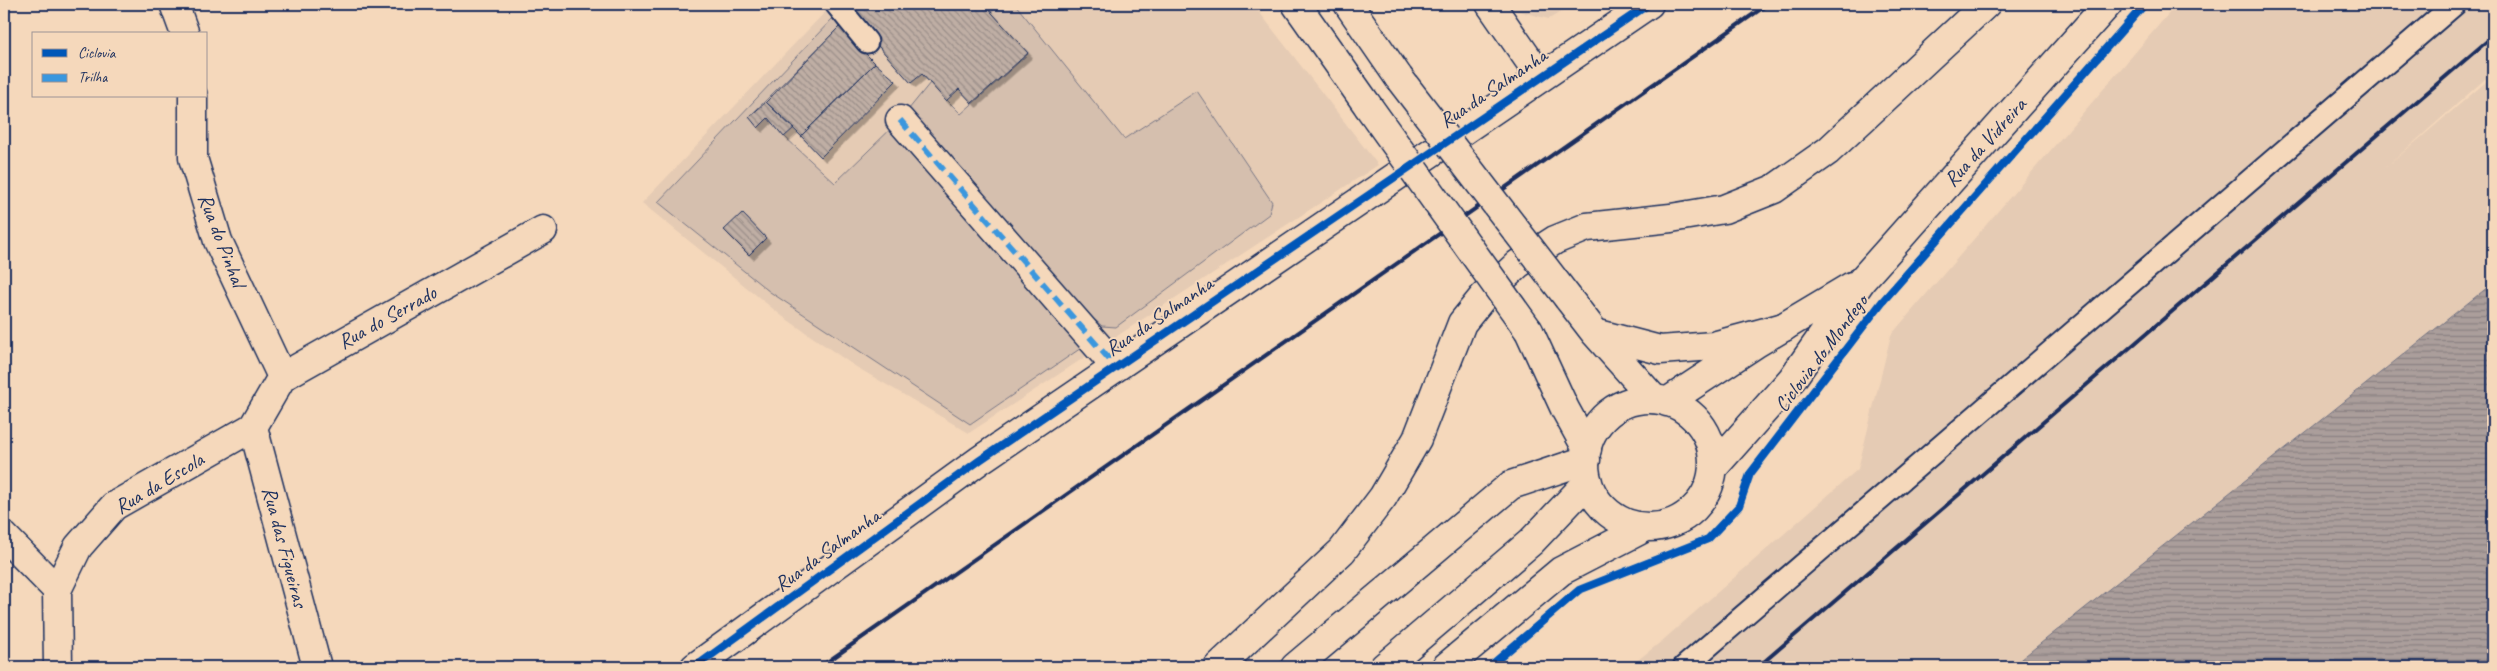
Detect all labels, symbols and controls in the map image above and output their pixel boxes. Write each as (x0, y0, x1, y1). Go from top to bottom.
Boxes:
legend (32, 32, 208, 98)
street label: Rua da Salmanha (1434, 41, 1554, 134)
text: Ciclovia (78, 44, 117, 63)
text: Trilha (78, 68, 108, 87)
street label: Rua da Vidreira (1938, 91, 2033, 192)
street label: Rua do Pinhal (192, 190, 253, 293)
street label: Rua da Salmanha (1100, 269, 1220, 362)
street label: Rua do Serrado (333, 279, 442, 355)
street label: Ciclovia do Mondego (1768, 287, 1875, 417)
street label: Rua da Escola (110, 445, 210, 520)
street label: Rua das Figueiras (256, 484, 314, 612)
street label: Rua da Salmanha (769, 502, 887, 597)

